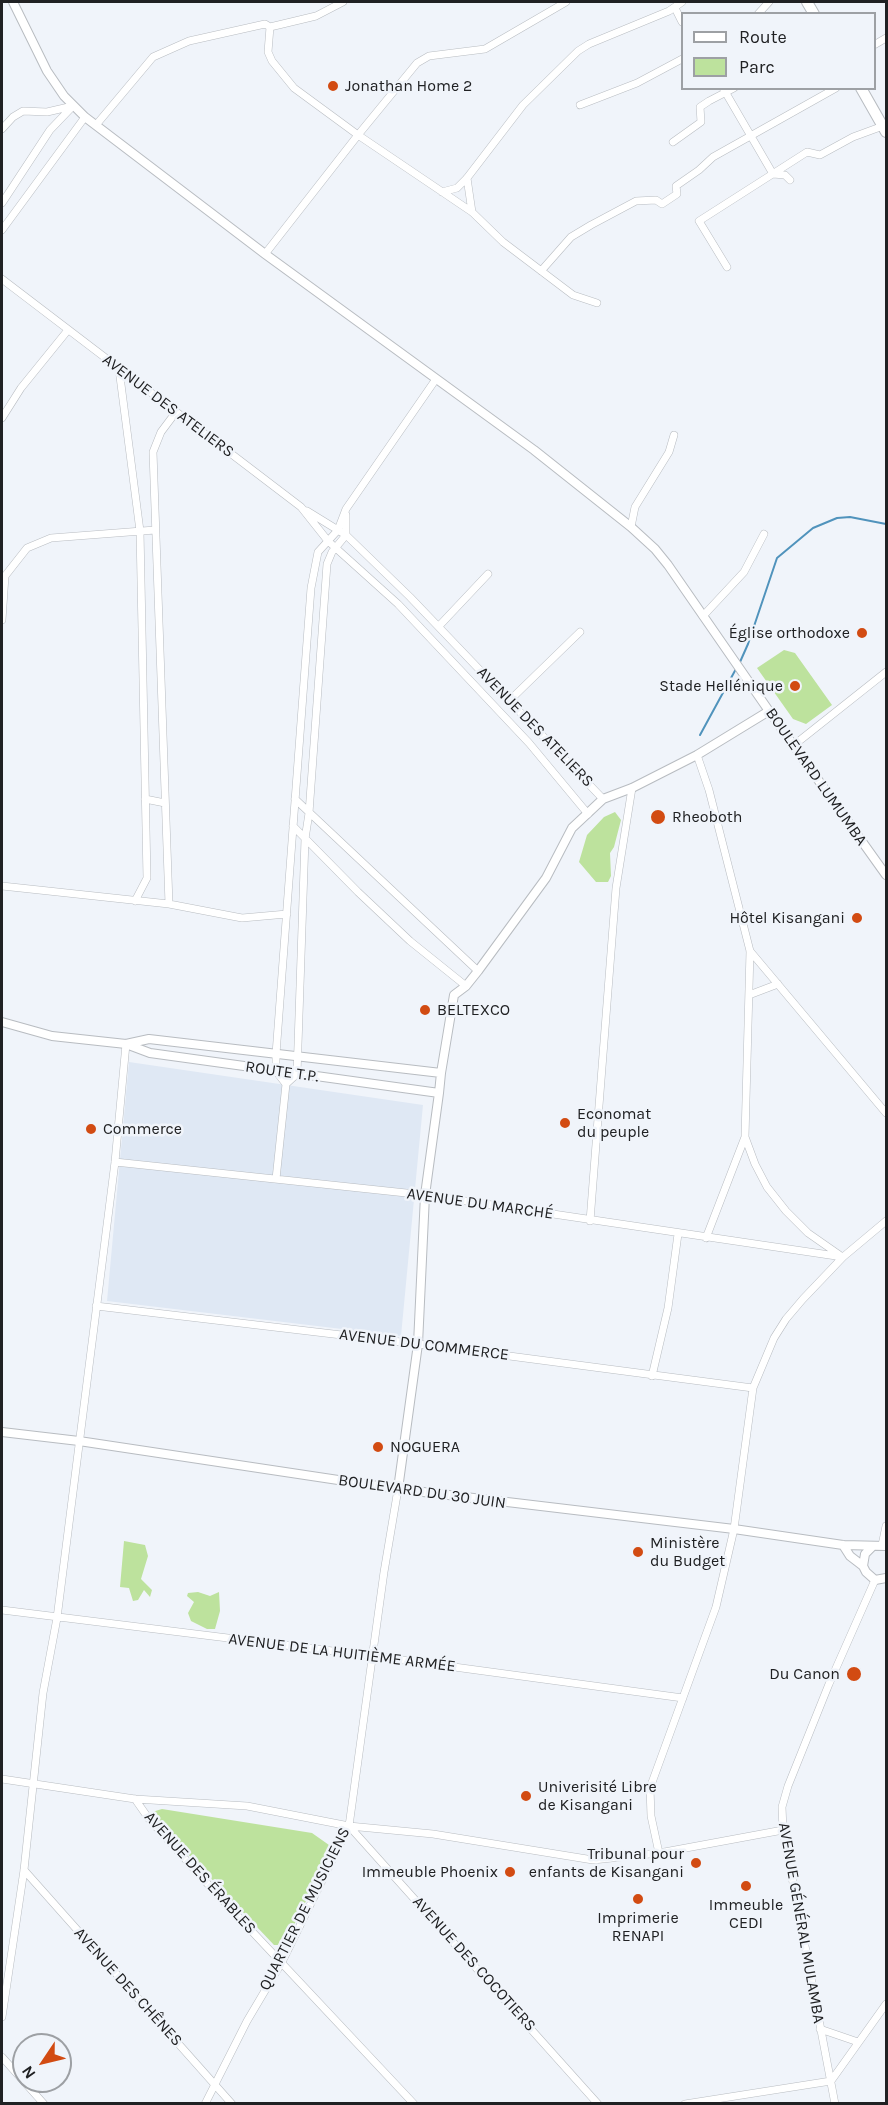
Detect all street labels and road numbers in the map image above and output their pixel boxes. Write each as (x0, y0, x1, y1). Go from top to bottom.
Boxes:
street label: AVENUE DES ATELIERS (98, 350, 238, 462)
street label: AVENUE DES ATELIERS (473, 663, 597, 791)
street label: BOULEVARD LUMUMBA (761, 704, 871, 850)
street label: ROUTE T.P. (244, 1057, 320, 1087)
street label: AVENUE DU MARCHÉ (405, 1184, 555, 1224)
street label: AVENUE DU COMMERCE (338, 1325, 510, 1365)
street label: BOULEVARD DU 30 JUIN (337, 1471, 507, 1513)
street label: AVENUE DE LA HUITIÈME ARMÉE (227, 1630, 457, 1676)
street label: AVENUE DES ÉRABLES (140, 1808, 260, 1938)
street label: AVENUE GÉNÉRAL MULAMBA (774, 1821, 828, 2025)
street label: QUARTIER DE MUSICIENS (256, 1824, 354, 1994)
street label: AVENUE DES COCOTIERS (408, 1892, 540, 2036)
street label: AVENUE DES CHÊNES (70, 1924, 186, 2050)

